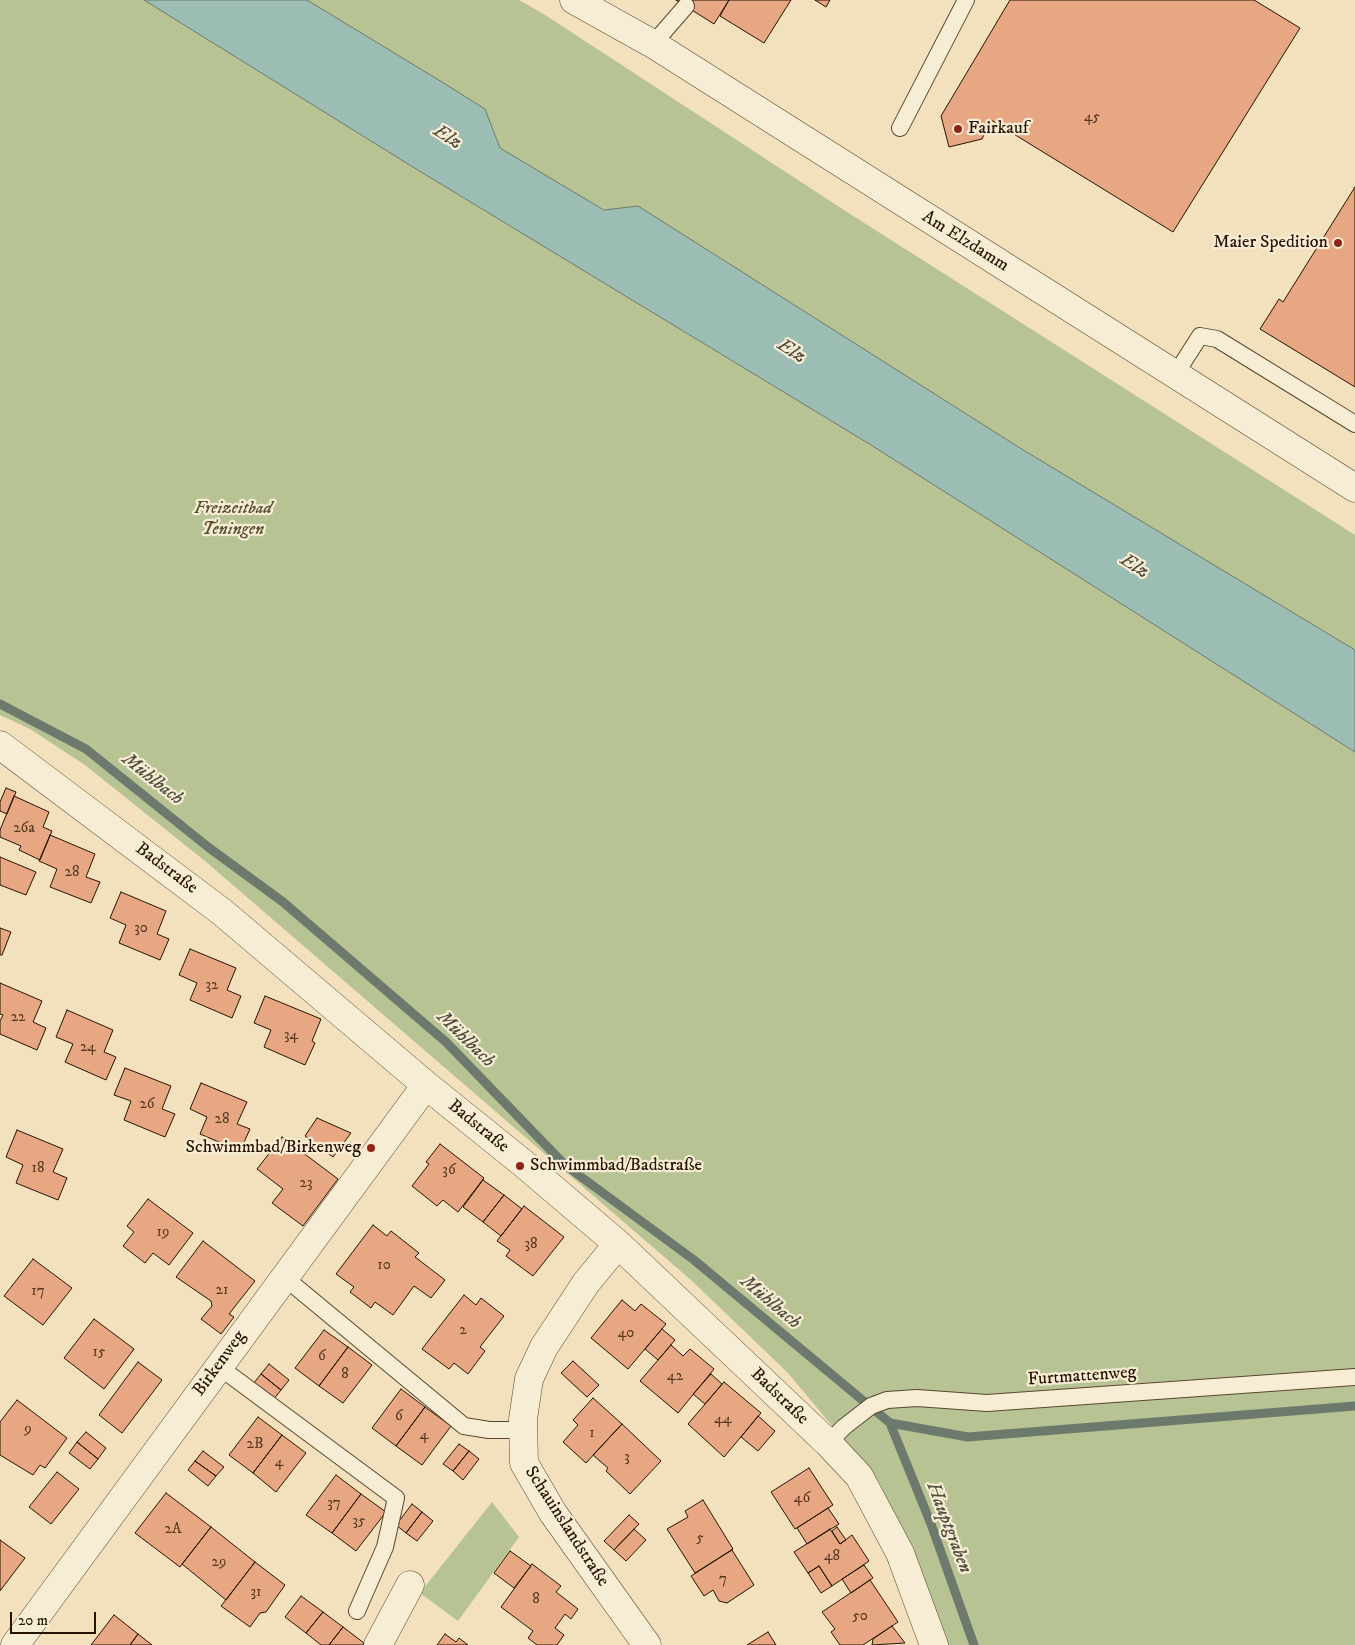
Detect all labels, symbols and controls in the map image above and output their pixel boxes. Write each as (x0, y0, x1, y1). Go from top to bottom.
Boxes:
house number: 45 (1084, 109, 1100, 127)
place label: Fairkauf (968, 118, 1028, 140)
water label: Elz (428, 121, 466, 155)
marker: Fairkauf (952, 123, 964, 135)
street label: Am Elzdamm (918, 207, 1012, 277)
place label: Maier Spedition (1213, 232, 1328, 254)
marker: Maier Spedition (1332, 237, 1344, 249)
water label: Elz (772, 335, 810, 369)
park label: Freizeitbad Teningen (194, 498, 272, 540)
water label: Elz (1115, 550, 1153, 584)
water label: Mühlbach (117, 749, 187, 811)
house number: 26a (13, 820, 35, 838)
street label: Badstraße (131, 839, 201, 899)
house number: 28 (65, 864, 79, 882)
house number: 30 (134, 920, 148, 938)
house number: 32 (206, 977, 218, 995)
water label: Mühlbach (431, 1007, 499, 1073)
house number: 22 (11, 1009, 25, 1027)
house number: 34 (284, 1027, 298, 1045)
house number: 24 (80, 1039, 96, 1057)
house number: 26 (139, 1096, 155, 1114)
street label: Badstraße (443, 1096, 513, 1158)
house number: 28 (215, 1111, 229, 1129)
place label: Schwimmbad/Birkenweg (186, 1137, 361, 1159)
marker: Schwimmbad/Birkenweg (365, 1142, 377, 1154)
place label: Schwimmbad/Badstraße (530, 1155, 702, 1177)
house number: 18 (31, 1160, 45, 1178)
marker: Schwimmbad/Badstraße (514, 1160, 526, 1172)
house number: 36 (442, 1162, 456, 1180)
house number: 23 (300, 1175, 312, 1193)
house number: 19 (157, 1224, 169, 1242)
house number: 38 (524, 1236, 538, 1254)
house number: 10 (377, 1257, 391, 1275)
water label: Mühlbach (735, 1271, 805, 1335)
house number: 21 (216, 1282, 228, 1300)
house number: 17 (31, 1283, 45, 1301)
house number: 2 (459, 1322, 467, 1340)
house number: 40 (618, 1325, 634, 1343)
street label: Birkenweg (189, 1327, 251, 1401)
house number: 15 (93, 1344, 105, 1362)
house number: 6 (318, 1348, 326, 1366)
street label: Furtmattenweg (1027, 1362, 1137, 1392)
street label: Badstraße (745, 1364, 813, 1430)
house number: 8 (341, 1366, 349, 1384)
house number: 42 (667, 1368, 683, 1386)
house number: 6 (395, 1408, 403, 1426)
house number: 44 (714, 1411, 732, 1429)
house number: 9 (24, 1421, 32, 1439)
house number: 1 (589, 1425, 595, 1443)
house number: 4 (420, 1427, 428, 1445)
house number: 2B (247, 1436, 263, 1454)
house number: 3 (624, 1449, 630, 1467)
house number: 4 (275, 1454, 283, 1472)
street label: Schauinslandstraße (519, 1463, 613, 1591)
water label: Hauptgraben (920, 1479, 976, 1577)
house number: 46 (794, 1490, 810, 1508)
house number: 37 (327, 1495, 341, 1513)
house number: 35 (352, 1513, 366, 1531)
house number: 2A (165, 1521, 181, 1539)
house number: 5 (696, 1530, 704, 1548)
house number: 48 (824, 1548, 840, 1566)
house number: 29 (212, 1554, 226, 1572)
house number: 7 (719, 1571, 727, 1589)
house number: 31 (250, 1584, 262, 1602)
house number: 8 (532, 1591, 540, 1609)
scale bar (12, 1602, 99, 1634)
house number: 50 (852, 1608, 868, 1626)
text: 20 m (18, 1611, 48, 1630)

